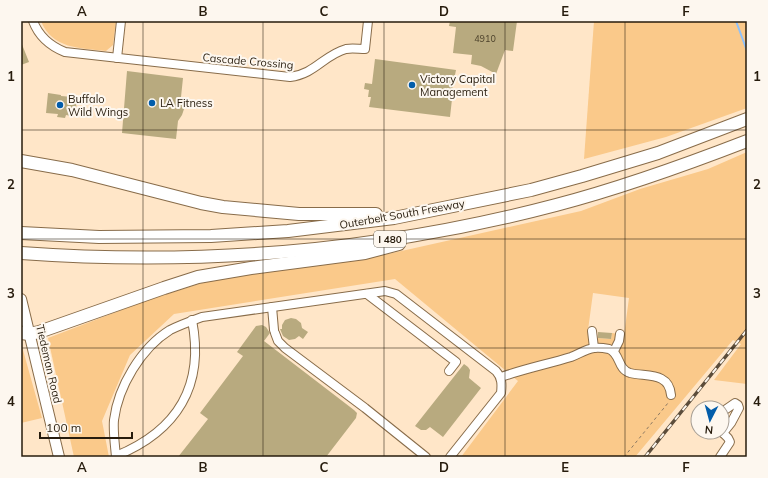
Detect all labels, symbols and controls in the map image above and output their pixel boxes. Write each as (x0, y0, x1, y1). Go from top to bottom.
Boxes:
text: A (77, 3, 87, 19)
text: B (199, 3, 208, 19)
text: C (320, 3, 329, 19)
text: D (439, 3, 449, 19)
text: E (561, 3, 569, 19)
text: F (682, 3, 690, 19)
house number: 4910 (474, 33, 496, 44)
street label: Cascade Crossing (202, 50, 294, 72)
text: 1 (7, 68, 15, 84)
text: 1 (753, 68, 761, 84)
place label: Victory Capital Management (420, 72, 495, 99)
marker: Victory Capital Management (407, 80, 417, 90)
place label: Buffalo Wild Wings (68, 92, 128, 119)
place label: LA Fitness (160, 96, 213, 110)
marker: LA Fitness (147, 98, 157, 108)
marker: Buffalo Wild Wings (55, 100, 65, 110)
text: 2 (7, 176, 15, 192)
text: 2 (753, 176, 761, 192)
street label: Outerbelt South Freeway (338, 196, 466, 232)
road number: I 480 (374, 231, 406, 247)
text: 3 (7, 285, 15, 301)
text: 3 (753, 285, 761, 301)
street label: Tiedeman Road (33, 323, 65, 405)
text: 4 (7, 393, 15, 409)
text: 4 (753, 393, 761, 409)
north arrow (690, 400, 730, 440)
scale bar (40, 414, 132, 440)
text: 100 m (46, 420, 81, 435)
text: N (704, 423, 714, 437)
text: A (77, 459, 87, 475)
text: B (199, 459, 208, 475)
text: C (320, 459, 329, 475)
text: D (439, 459, 449, 475)
text: E (561, 459, 569, 475)
text: F (682, 459, 690, 475)

